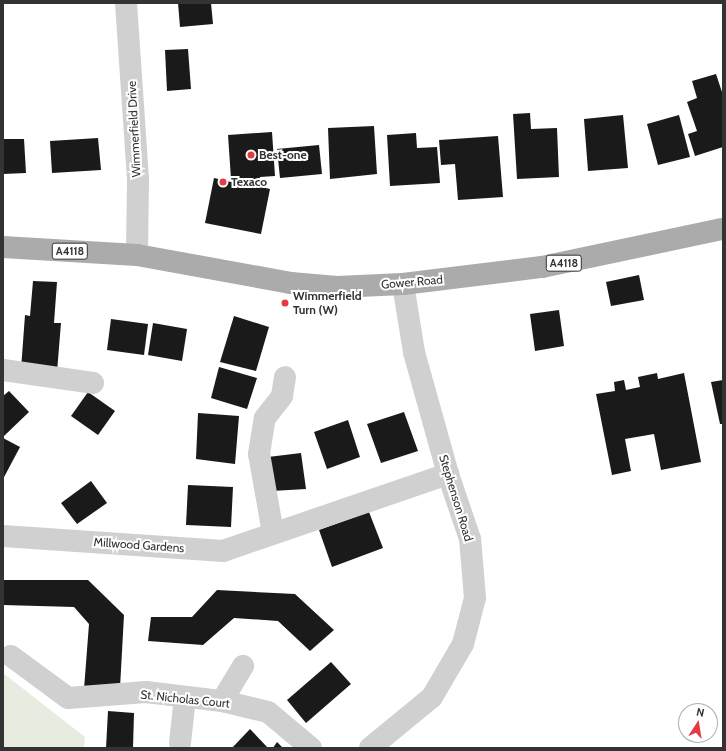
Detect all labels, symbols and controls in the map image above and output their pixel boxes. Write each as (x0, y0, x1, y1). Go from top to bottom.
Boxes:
street label: Wimmerfield Drive (124, 80, 144, 178)
place label: Best-one (259, 148, 307, 162)
marker: Best-one (246, 150, 256, 160)
place label: Texaco (231, 175, 267, 189)
marker: Texaco (218, 177, 228, 187)
road number: A4118 (51, 242, 89, 260)
road number: A4118 (545, 254, 583, 272)
street label: Gower Road (381, 272, 443, 292)
place label: Wimmerfield Turn (W) (293, 289, 362, 317)
marker: Wimmerfield Turn (W) (280, 298, 290, 308)
street label: Stephenson Road (436, 453, 476, 543)
street label: Millwood Gardens (93, 535, 185, 555)
street label: St. Nicholas Court (140, 687, 230, 711)
north arrow (678, 703, 718, 743)
text: N (695, 705, 706, 720)

